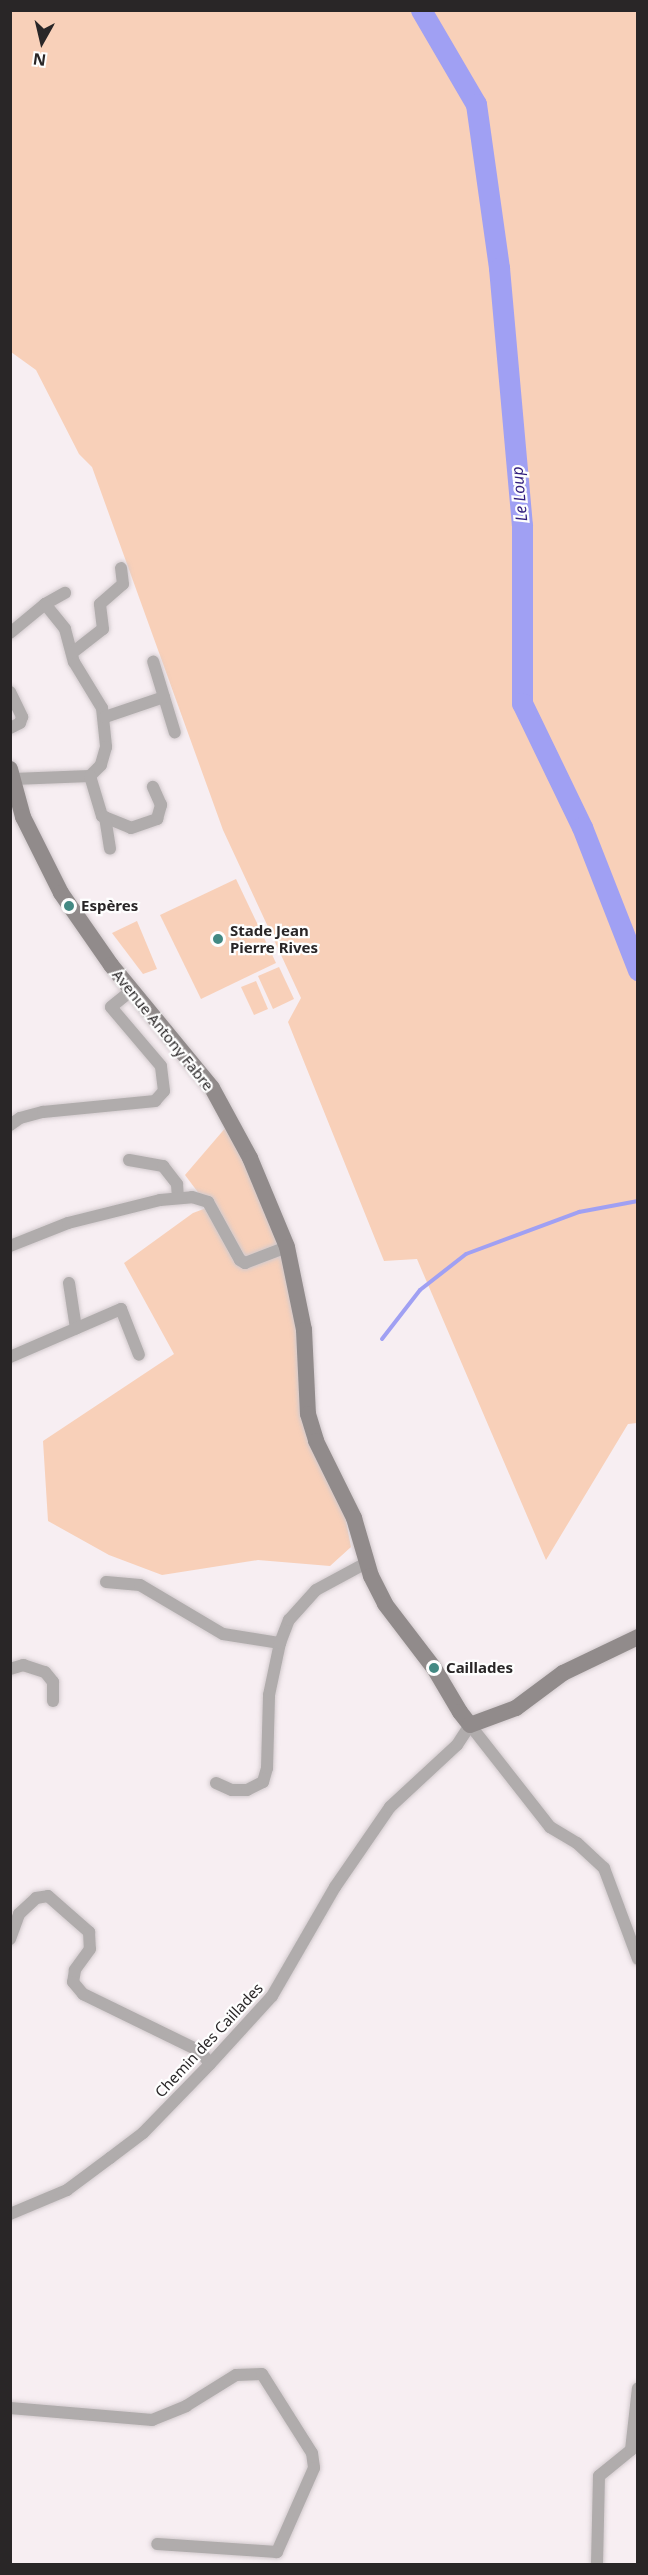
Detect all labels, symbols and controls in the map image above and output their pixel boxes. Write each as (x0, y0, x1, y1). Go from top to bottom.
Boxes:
north arrow (12, 12, 72, 72)
text: N (32, 48, 47, 72)
water label: Le Loup (507, 466, 531, 522)
place label: Espères (81, 897, 138, 915)
marker: Espères (62, 899, 76, 913)
place label: Stade Jean Pierre Rives (230, 921, 318, 956)
marker: Stade Jean Pierre Rives (211, 932, 225, 946)
street label: Avenue Antony Fabre (109, 966, 217, 1094)
place label: Caillades (446, 1659, 513, 1677)
marker: Caillades (427, 1661, 441, 1675)
street label: Chemin des Caillades (151, 1979, 267, 2101)

